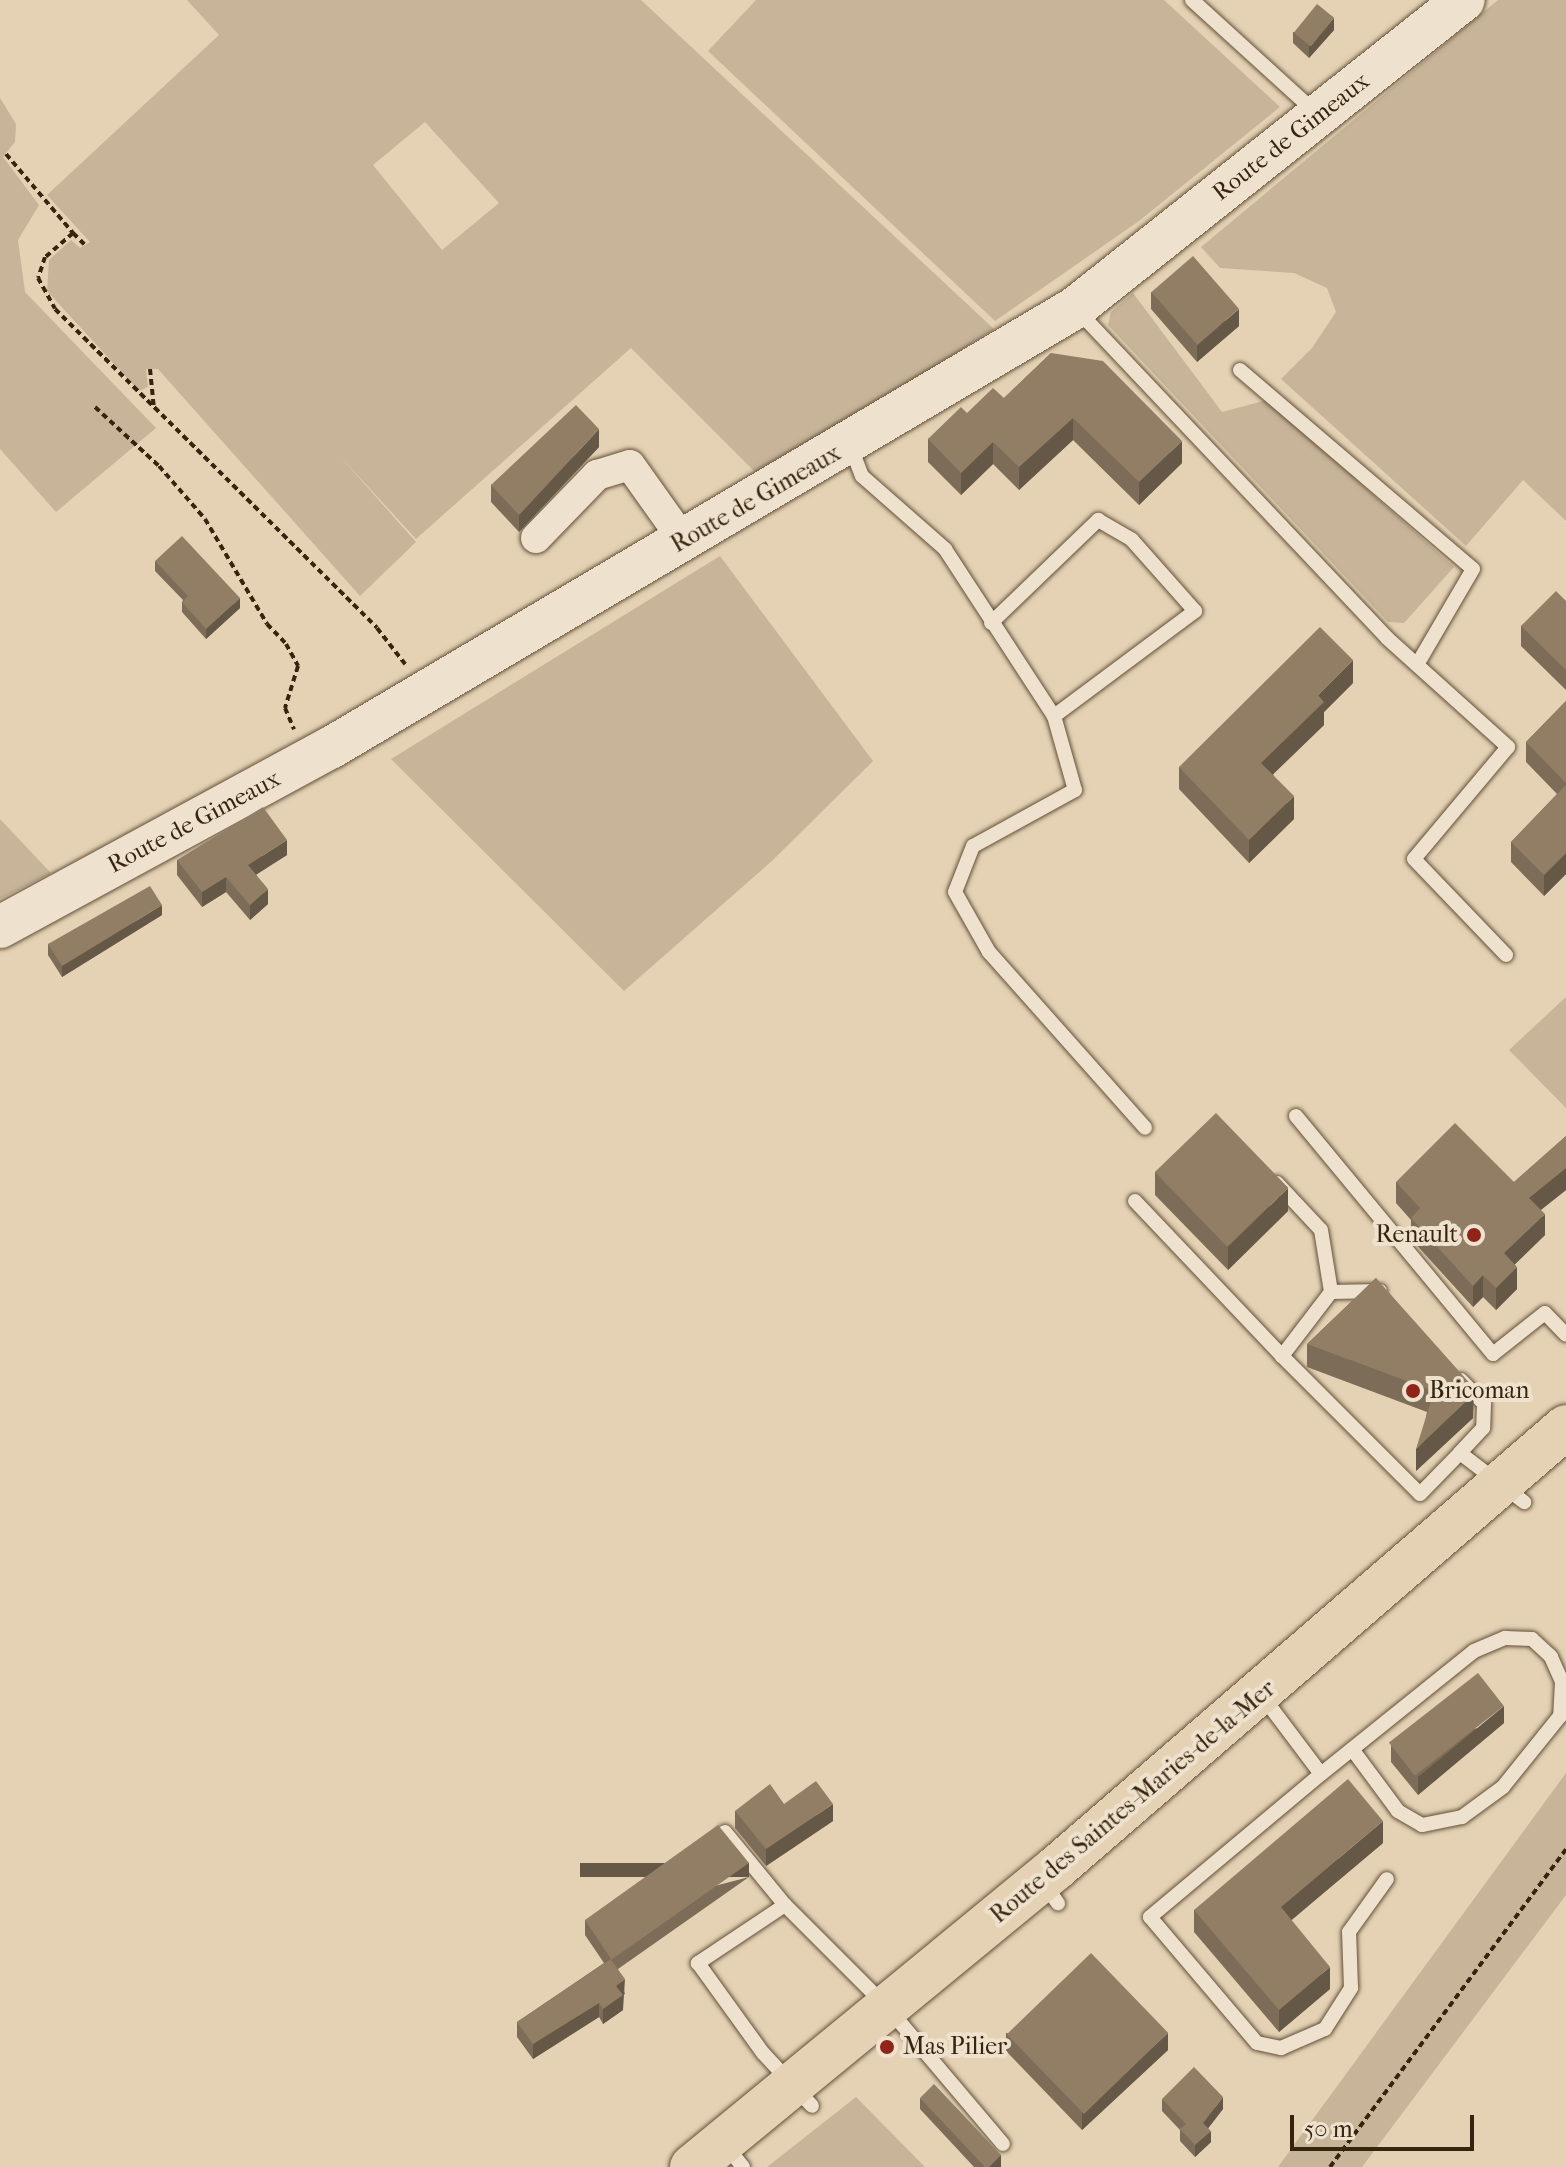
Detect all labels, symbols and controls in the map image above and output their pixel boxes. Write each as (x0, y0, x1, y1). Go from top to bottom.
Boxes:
street label: Route de Gimeaux (1207, 67, 1375, 207)
street label: Route de Gimeaux (666, 439, 846, 559)
street label: Route de Gimeaux (103, 764, 285, 880)
place label: Renault (1375, 1221, 1458, 1249)
marker: Renault (1465, 1226, 1483, 1244)
place label: Bricoman (1429, 1377, 1529, 1405)
marker: Bricoman (1404, 1382, 1422, 1400)
street label: Route des Saintes-Maries-de-la-Mer (985, 1674, 1281, 1930)
place label: Mas Pilier (903, 2033, 1007, 2061)
marker: Mas Pilier (878, 2038, 896, 2056)
scale bar (1294, 2099, 1478, 2149)
text: 50 m (1304, 2115, 1353, 2143)

